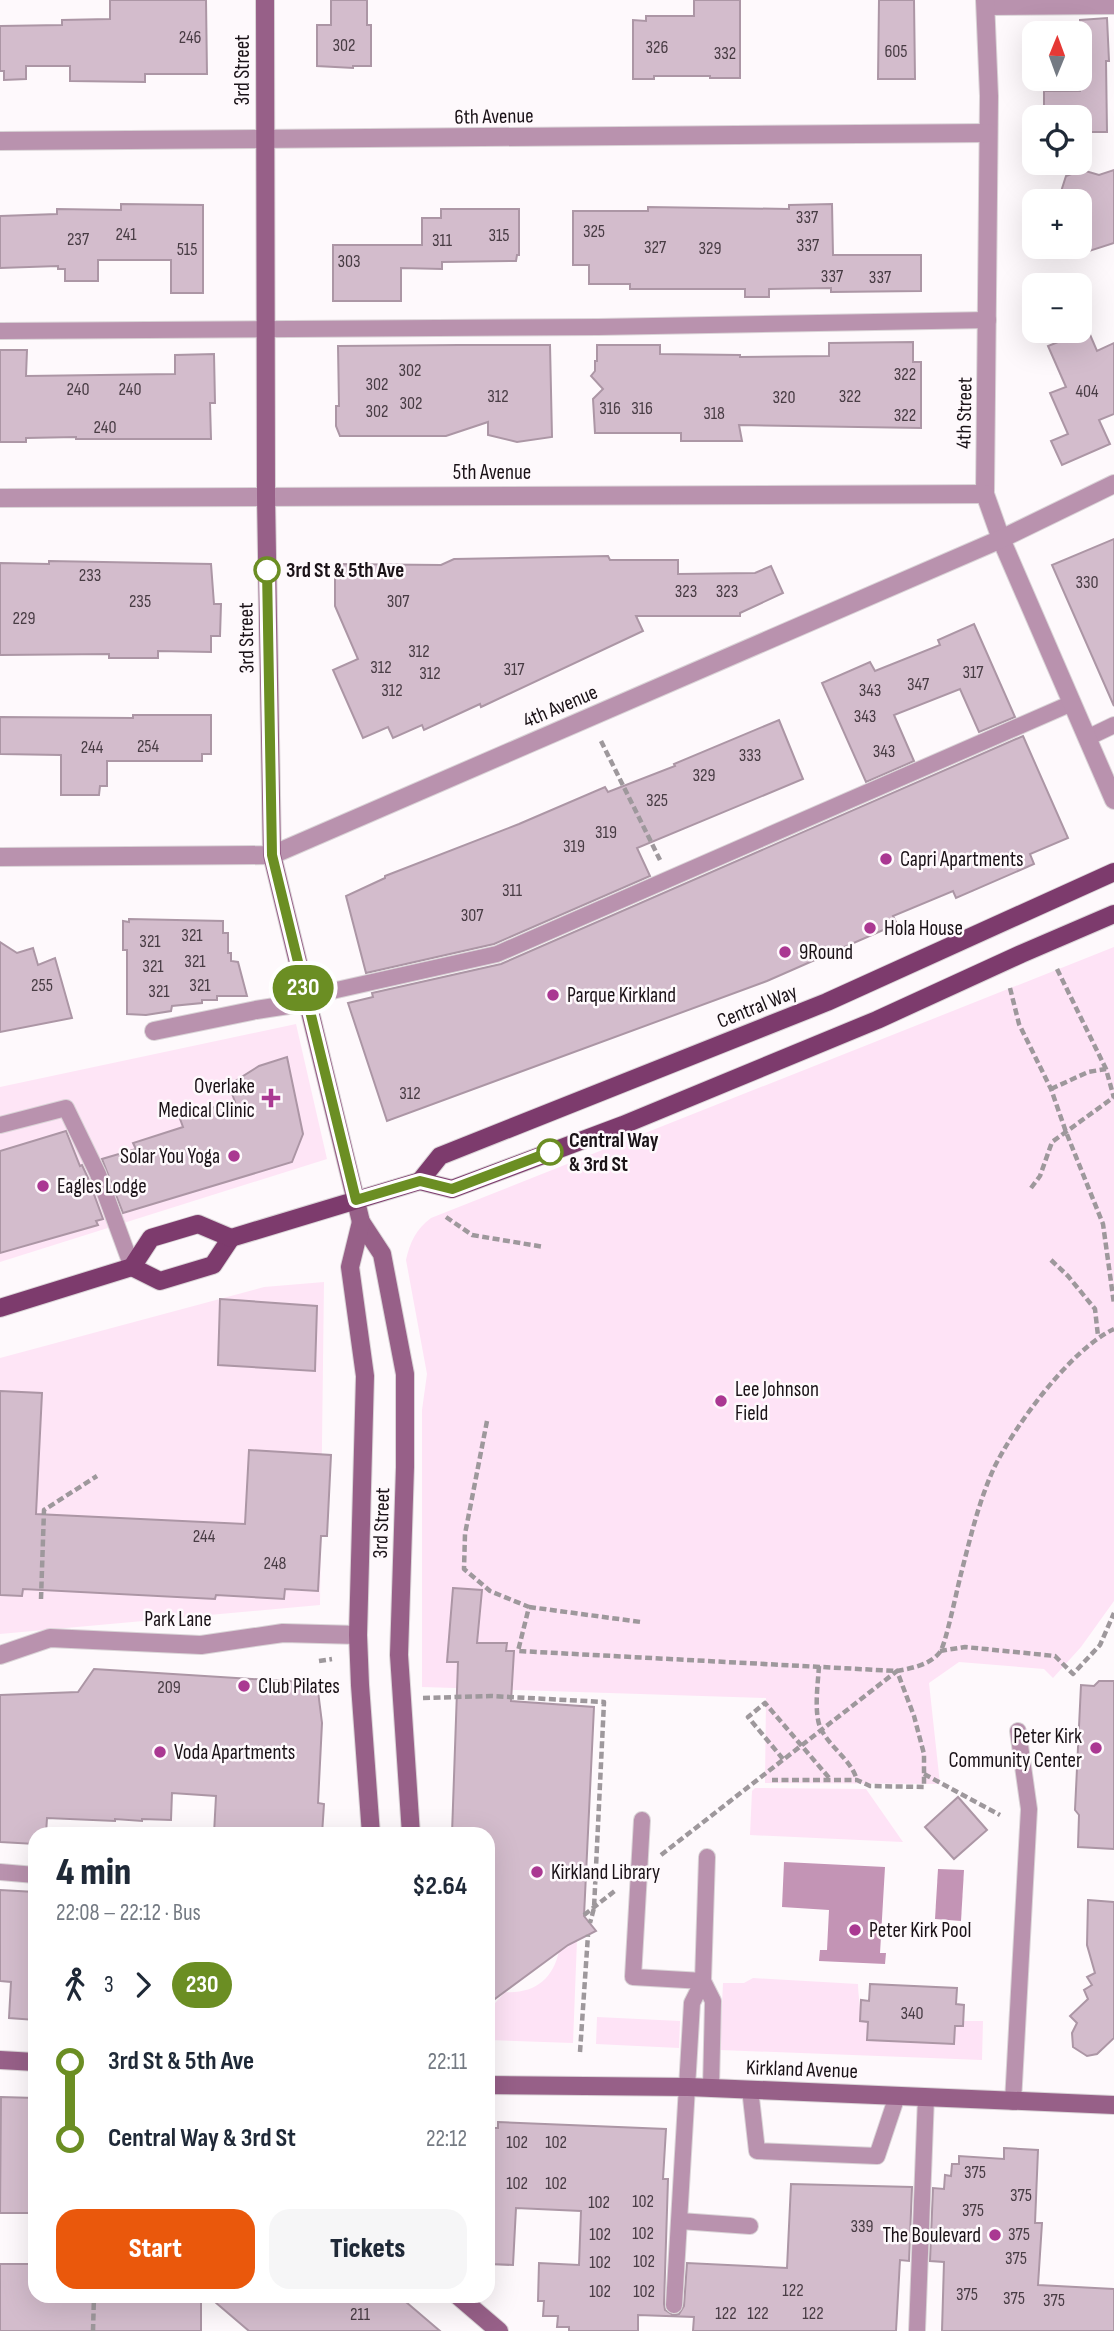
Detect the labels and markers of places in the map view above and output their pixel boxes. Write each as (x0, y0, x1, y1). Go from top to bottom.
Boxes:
marker: 3rd St & 5th Ave (254, 557, 280, 583)
place label: 3rd St & 5th Ave (286, 558, 404, 583)
place label: Capri Apartments (900, 847, 1024, 872)
marker: Capri Apartments (878, 851, 894, 867)
place label: Hola House (884, 916, 963, 941)
marker: Hola House (862, 920, 878, 936)
place label: 9Round (799, 940, 853, 965)
marker: 9Round (777, 944, 793, 960)
place label: Parque Kirkland (567, 983, 676, 1008)
marker: Parque Kirkland (545, 987, 561, 1003)
place label: Overlake Medical Clinic (158, 1074, 255, 1123)
marker: Overlake Medical Clinic (261, 1088, 281, 1108)
place label: Central Way & 3rd St (569, 1128, 659, 1177)
marker: Central Way & 3rd St (537, 1139, 563, 1165)
place label: Solar You Yoga (120, 1144, 220, 1169)
marker: Solar You Yoga (226, 1148, 242, 1164)
place label: Eagles Lodge (57, 1174, 147, 1199)
marker: Eagles Lodge (35, 1178, 51, 1194)
place label: Lee Johnson Field (735, 1377, 819, 1426)
marker: Lee Johnson Field (713, 1393, 729, 1409)
place label: Club Pilates (258, 1674, 340, 1699)
marker: Club Pilates (236, 1678, 252, 1694)
place label: Peter Kirk Community Center (948, 1724, 1082, 1773)
place label: Voda Apartments (174, 1740, 295, 1765)
marker: Peter Kirk Community Center (1088, 1740, 1104, 1756)
marker: Voda Apartments (152, 1744, 168, 1760)
place label: Kirkland Library (551, 1860, 660, 1885)
marker: Kirkland Library (529, 1864, 545, 1880)
place label: Peter Kirk Pool (869, 1918, 971, 1943)
marker: Peter Kirk Pool (847, 1922, 863, 1938)
place label: The Boulevard (883, 2223, 981, 2248)
marker: The Boulevard (987, 2227, 1003, 2243)

